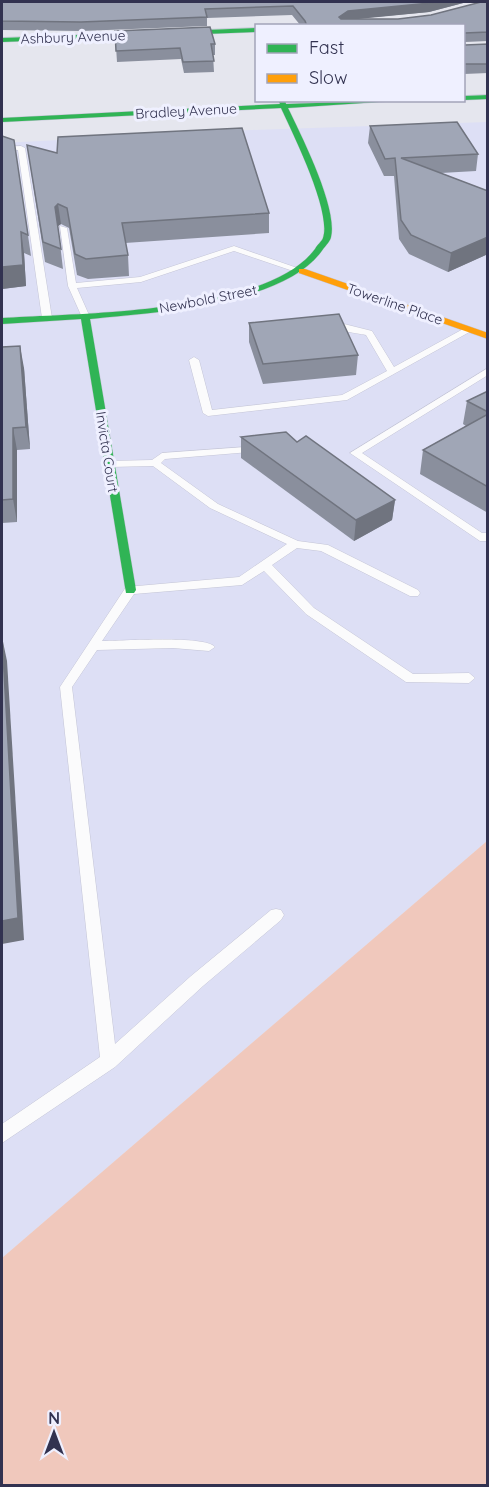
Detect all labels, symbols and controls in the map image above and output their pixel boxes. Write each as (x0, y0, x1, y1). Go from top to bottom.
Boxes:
legend (255, 24, 465, 102)
street label: Ashbury Avenue (20, 26, 126, 48)
text: Fast (309, 36, 344, 59)
text: Slow (309, 66, 347, 89)
street label: Bradley Avenue (135, 99, 237, 123)
street label: Towerline Place (345, 279, 445, 329)
street label: Newbold Street (158, 281, 259, 317)
street label: Invicta Court (92, 410, 122, 494)
north arrow (24, 1403, 84, 1463)
text: N (48, 1408, 60, 1428)

